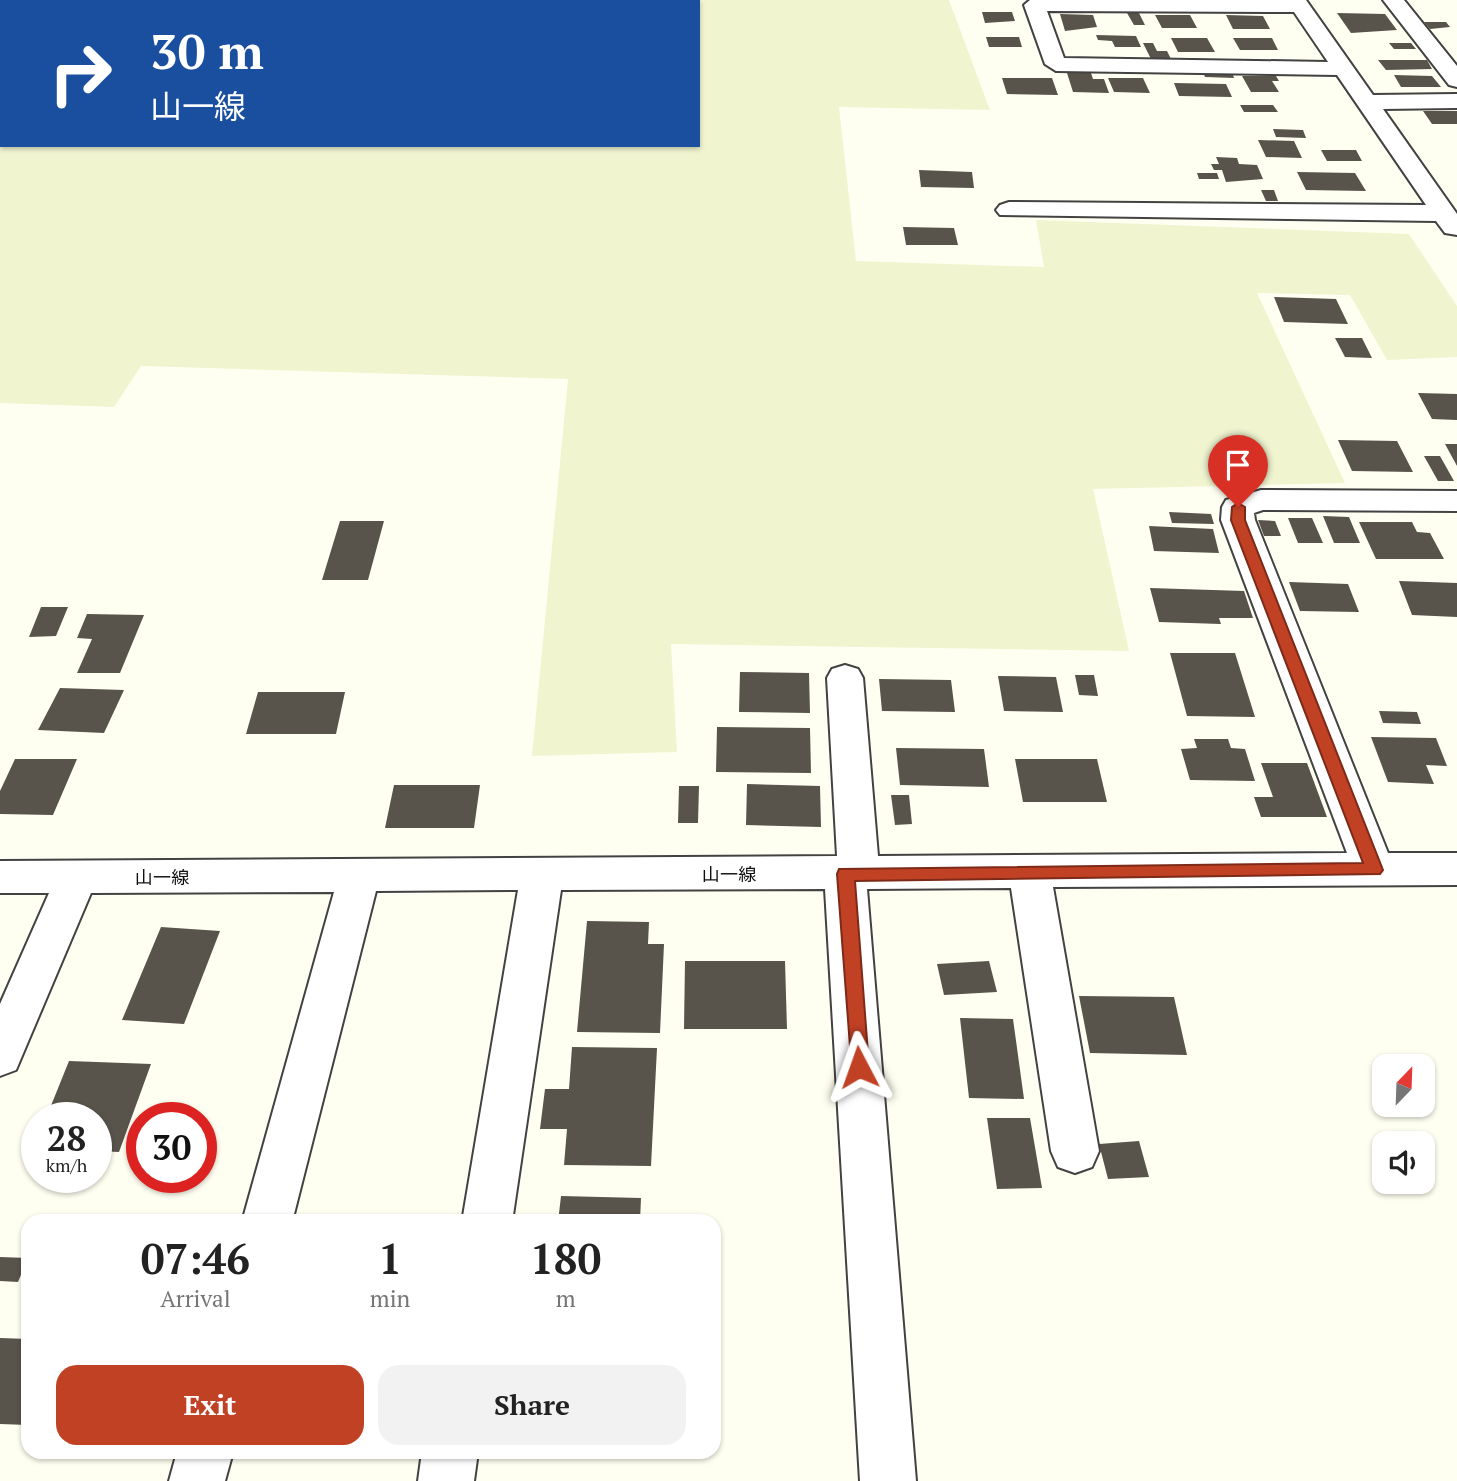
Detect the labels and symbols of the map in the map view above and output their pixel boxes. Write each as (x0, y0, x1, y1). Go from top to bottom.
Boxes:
pin (1208, 435, 1268, 507)
street label: 山一線 (702, 862, 756, 886)
street label: 山一線 (135, 865, 189, 889)
position arrow (822, 1030, 896, 1104)
north arrow (1372, 1054, 1435, 1116)
speed limit sign: 30 (126, 1102, 217, 1193)

